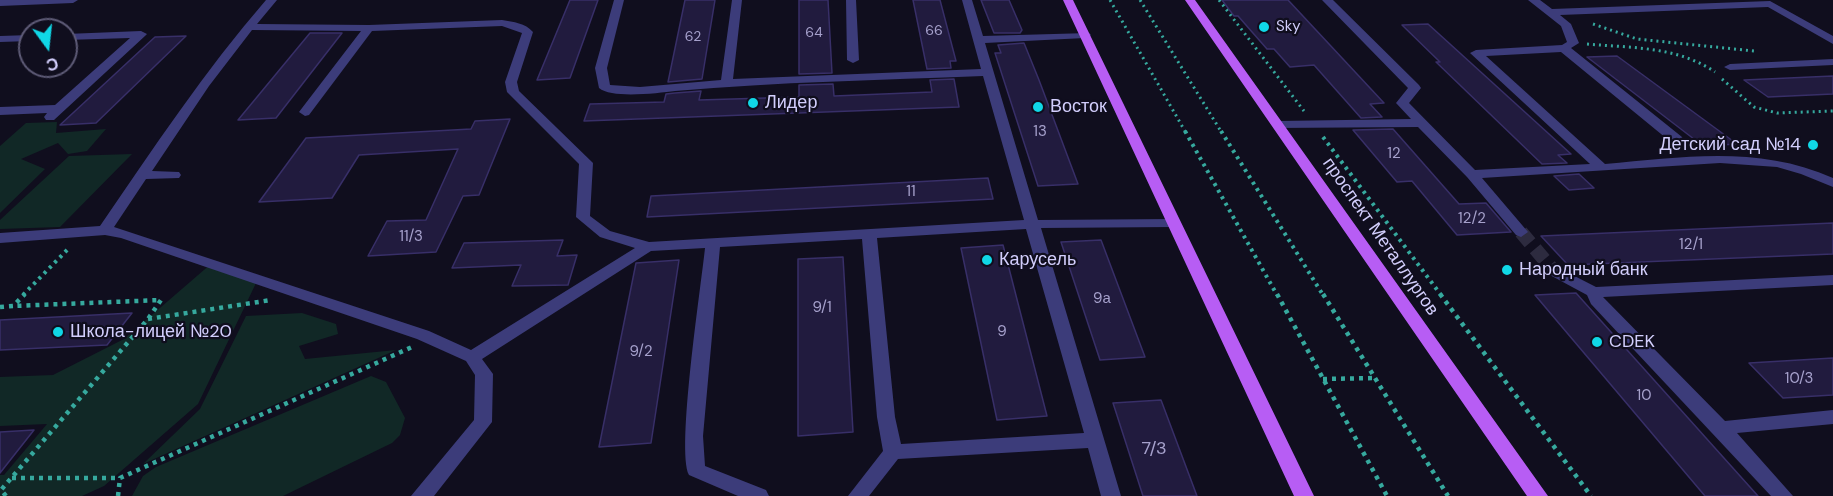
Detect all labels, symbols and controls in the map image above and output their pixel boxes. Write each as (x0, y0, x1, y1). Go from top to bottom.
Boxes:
north arrow (18, 18, 78, 78)
place label: Sky (1276, 18, 1301, 36)
marker: Sky (1257, 20, 1271, 34)
house number: 66 (925, 23, 943, 39)
house number: 64 (805, 25, 823, 41)
house number: 62 (685, 29, 701, 45)
text: С (44, 52, 61, 76)
place label: Лидер (765, 92, 817, 114)
marker: Лидер (746, 96, 760, 110)
place label: Восток (1050, 96, 1107, 118)
marker: Восток (1031, 100, 1045, 114)
house number: 13 (1033, 123, 1047, 141)
place label: Детский сад №14 (1659, 134, 1801, 156)
marker: Детский сад №14 (1806, 138, 1820, 152)
house number: 12 (1387, 145, 1401, 163)
street label: проспект Металлургов (1317, 154, 1443, 320)
house number: 11 (906, 183, 916, 201)
house number: 12/2 (1458, 210, 1486, 228)
house number: 11/3 (399, 228, 423, 246)
house number: 12/1 (1679, 236, 1703, 254)
place label: Карусель (999, 249, 1076, 271)
marker: Карусель (980, 253, 994, 267)
place label: Народный банк (1519, 259, 1648, 281)
marker: Народный банк (1500, 263, 1514, 277)
house number: 9а (1093, 290, 1111, 308)
house number: 9/1 (812, 299, 832, 317)
place label: Школа-лицей №20 (70, 321, 232, 343)
house number: 9 (997, 323, 1007, 341)
marker: Школа-лицей №20 (51, 325, 65, 339)
place label: CDEK (1609, 331, 1655, 353)
marker: CDEK (1590, 335, 1604, 349)
house number: 9/2 (629, 343, 653, 361)
house number: 10/3 (1785, 370, 1813, 388)
house number: 10 (1637, 387, 1651, 405)
house number: 7/3 (1141, 438, 1167, 460)

